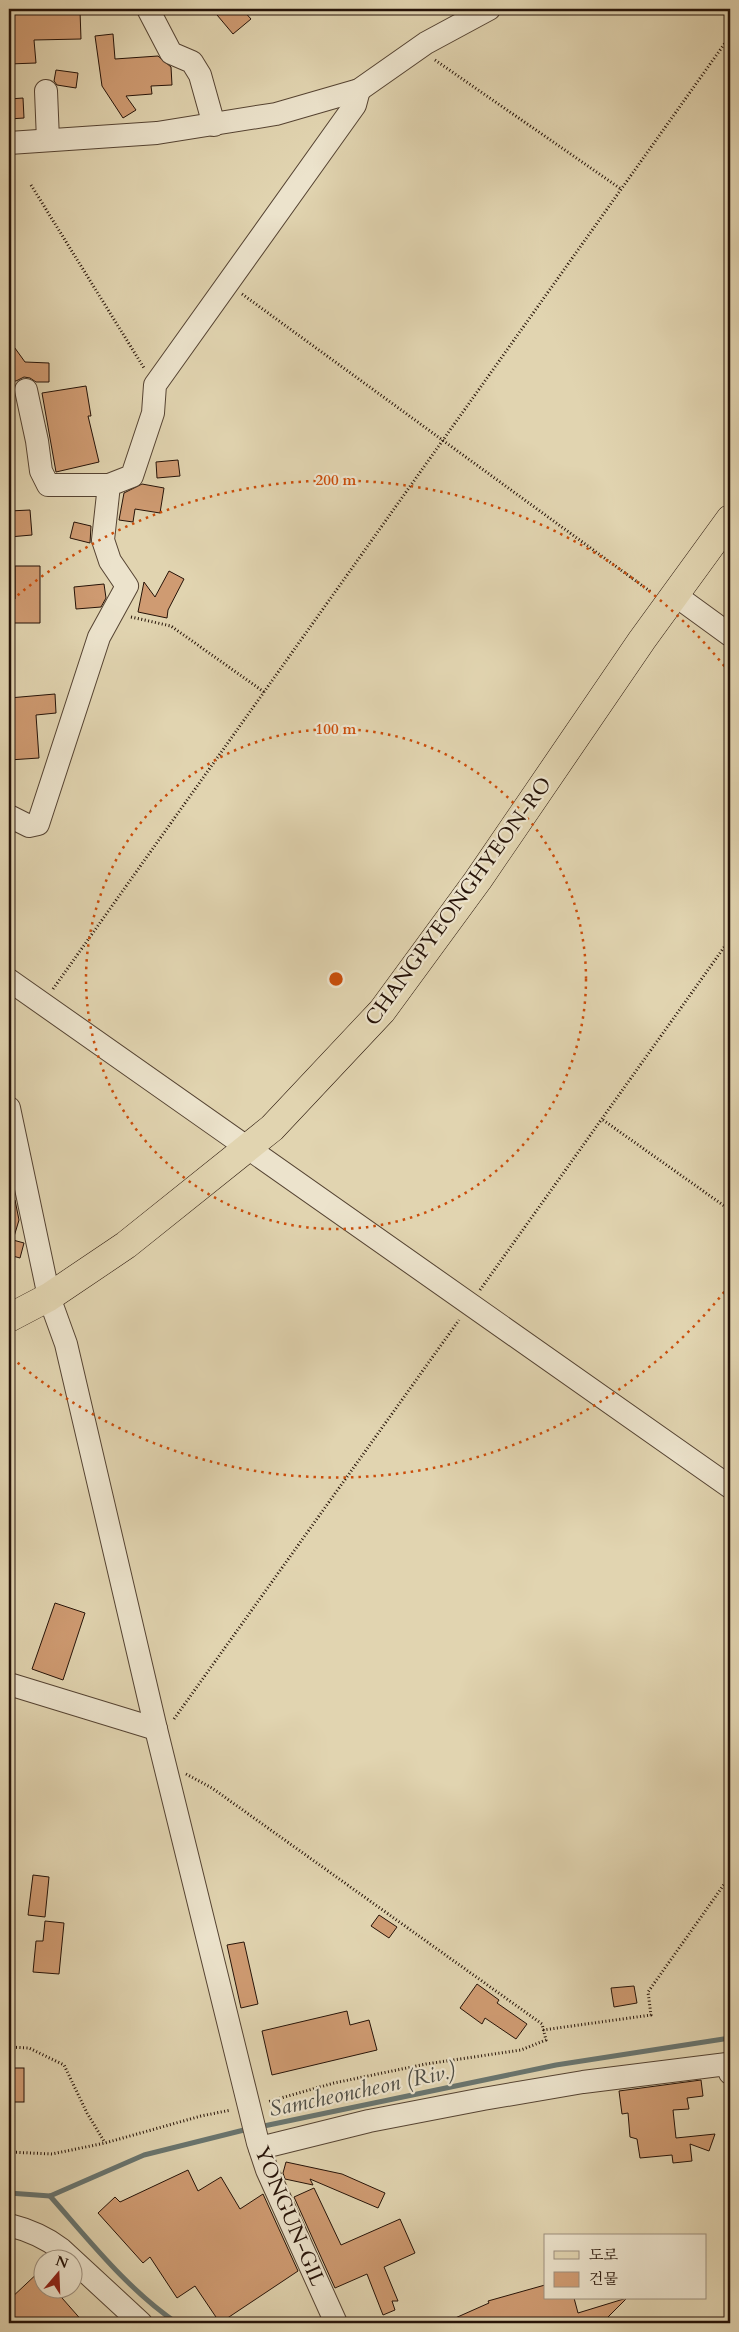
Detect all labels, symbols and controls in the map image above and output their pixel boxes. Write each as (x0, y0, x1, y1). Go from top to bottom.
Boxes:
text: 200 m (316, 470, 357, 490)
text: 100 m (316, 719, 357, 739)
street label: CHANGPYEONGHYEON-RO (358, 771, 559, 1032)
centre of rings (327, 970, 345, 988)
water label: Samcheoncheon (Riv.) (266, 2056, 458, 2124)
street label: YONGUN-GIL (247, 2142, 332, 2291)
legend (544, 2234, 706, 2300)
text: 도로 (589, 2245, 618, 2265)
north arrow (32, 2250, 82, 2300)
text: N (53, 2251, 71, 2273)
text: 건물 (589, 2269, 618, 2289)

